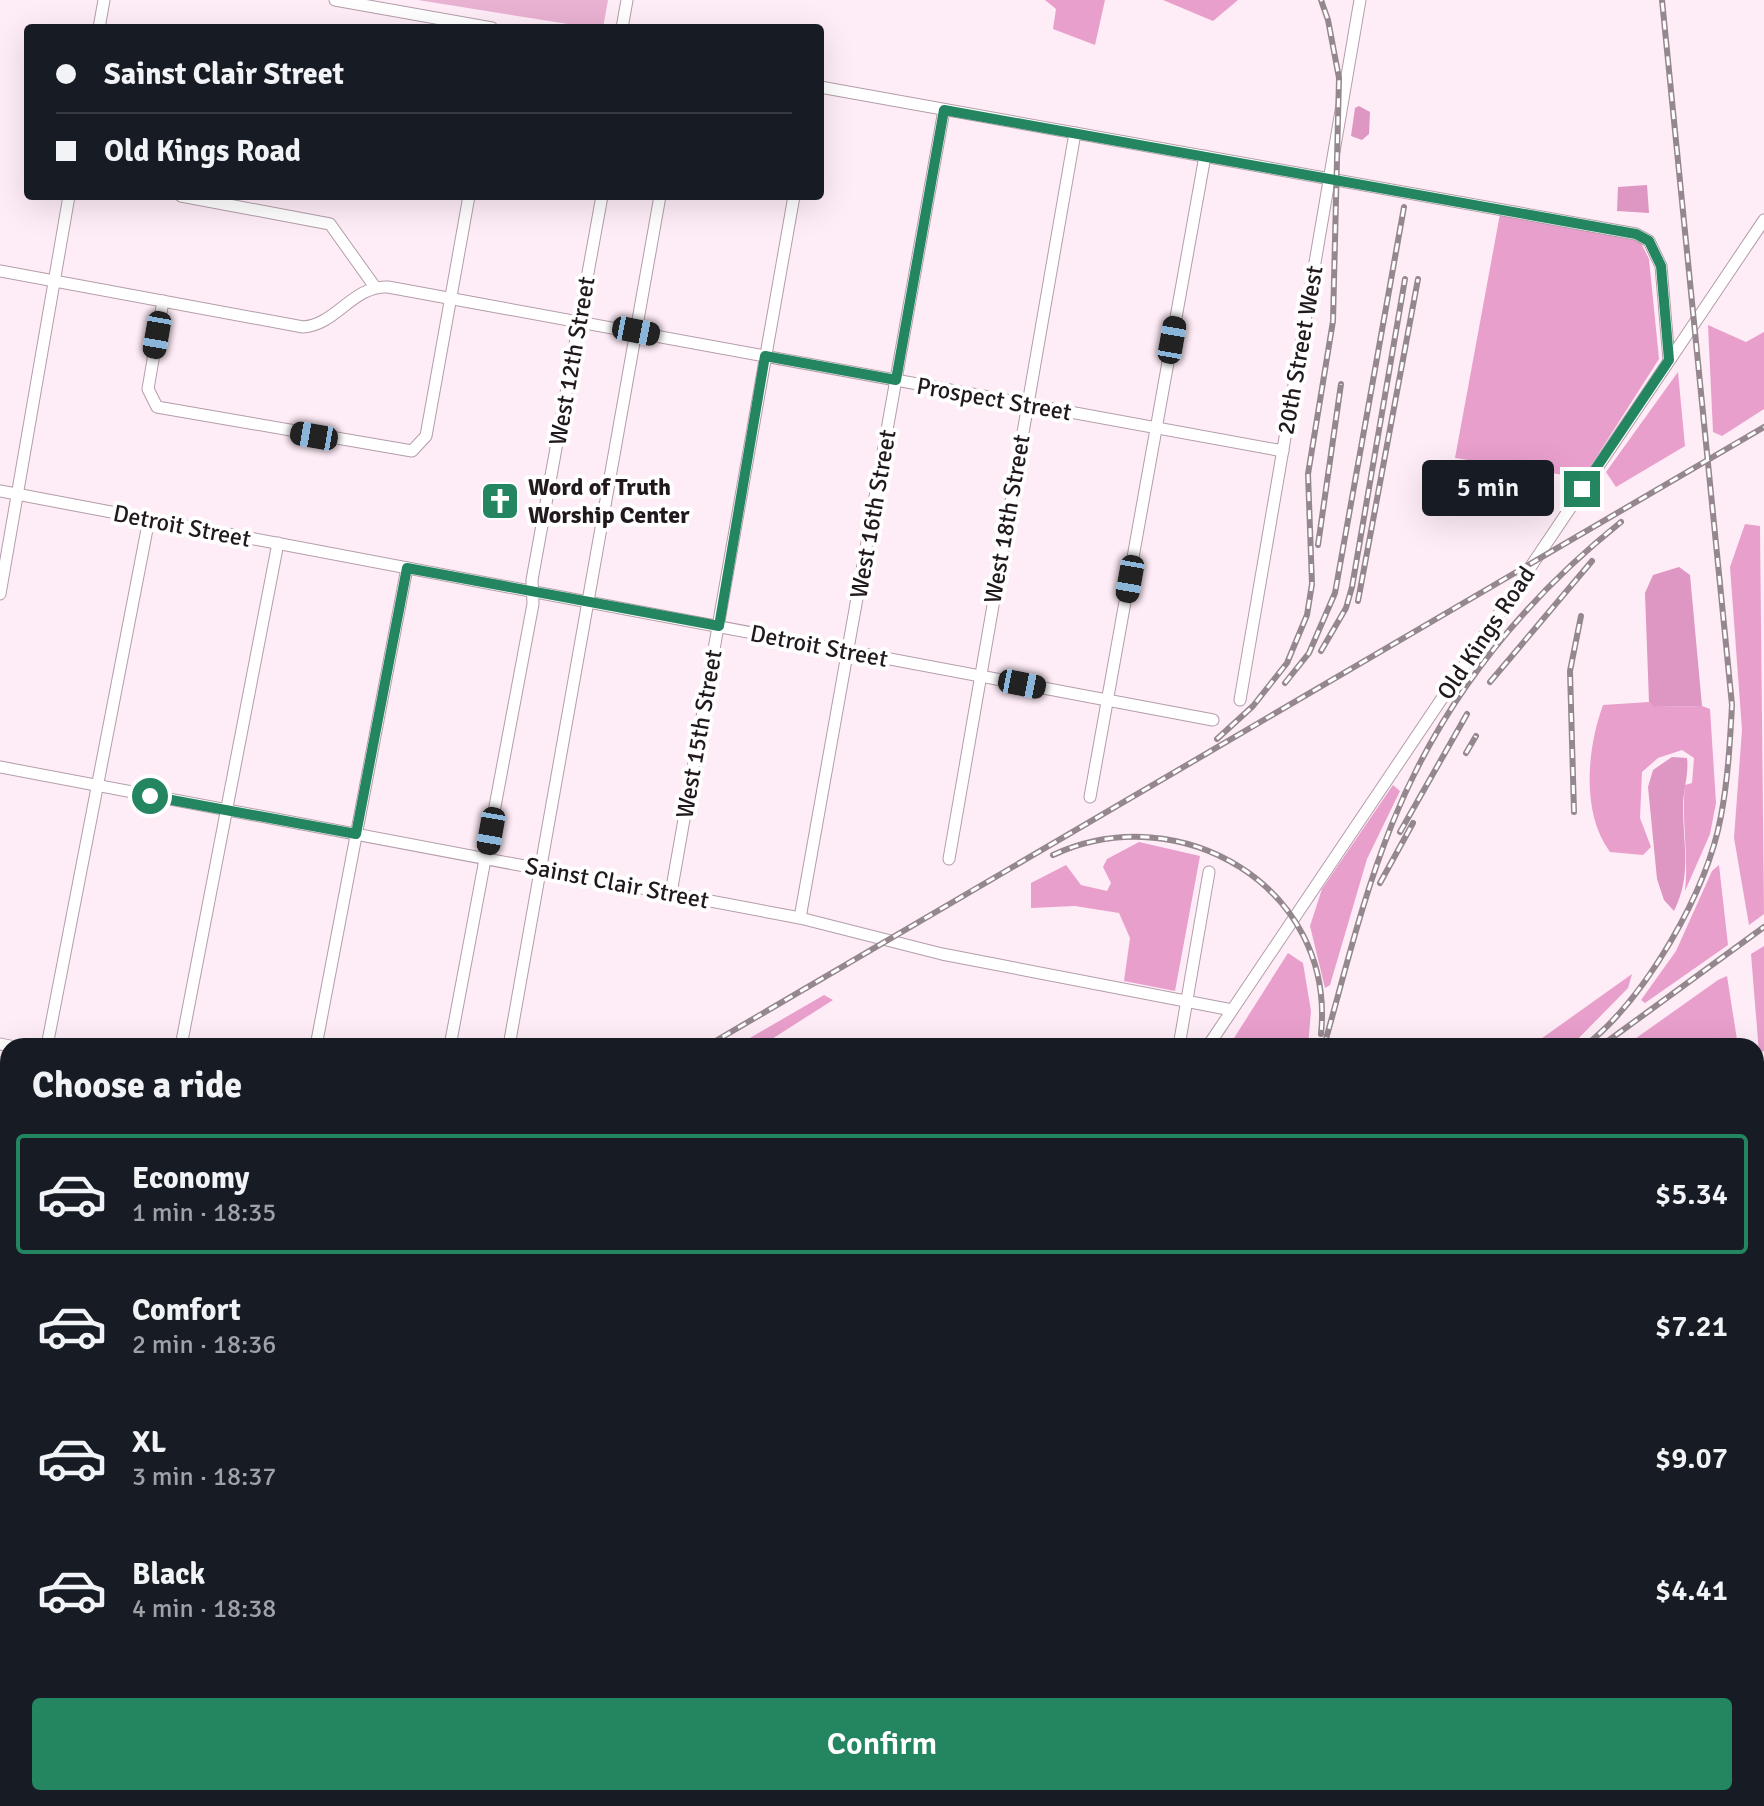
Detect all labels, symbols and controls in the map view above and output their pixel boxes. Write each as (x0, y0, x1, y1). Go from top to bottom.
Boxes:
text: Sainst Clair Street (104, 56, 344, 93)
text: Old Kings Road (104, 133, 301, 170)
street label: 20th Street West (1270, 263, 1330, 437)
street label: West 12th Street (542, 274, 602, 448)
car (141, 309, 173, 361)
car (1156, 314, 1188, 366)
car (610, 315, 662, 347)
street label: Prospect Street (914, 371, 1074, 427)
car (288, 420, 340, 452)
street label: West 16th Street (843, 427, 903, 601)
street label: West 18th Street (977, 432, 1037, 606)
callout: 5 min (1422, 461, 1554, 517)
route end (1564, 471, 1600, 507)
place label: Word of Truth Worship Center (528, 472, 690, 530)
text: 5 min (1457, 472, 1519, 504)
church icon: Word of Truth Worship Center (479, 480, 521, 522)
street label: Detroit Street (111, 498, 253, 554)
car (1114, 553, 1146, 605)
street label: Old Kings Road (1430, 561, 1542, 705)
street label: Detroit Street (748, 618, 890, 674)
street label: West 15th Street (669, 647, 729, 821)
car (996, 668, 1048, 700)
route start (132, 778, 168, 814)
car (475, 805, 507, 857)
street label: Sainst Clair Street (523, 851, 711, 915)
text: Choose a ride (32, 1063, 242, 1108)
icon: car (36, 1158, 108, 1230)
text: Economy (132, 1160, 249, 1197)
text: $5.34 (1655, 1176, 1728, 1213)
text: 1 min · 18:35 (132, 1197, 276, 1229)
icon: car (36, 1290, 108, 1362)
text: Comfort (132, 1292, 241, 1329)
text: $7.21 (1655, 1308, 1728, 1345)
text: 2 min · 18:36 (132, 1329, 276, 1361)
icon: car (36, 1422, 108, 1494)
text: XL (132, 1424, 166, 1461)
text: $9.07 (1655, 1440, 1728, 1477)
text: 3 min · 18:37 (132, 1461, 276, 1493)
icon: car (36, 1554, 108, 1626)
text: Black (132, 1556, 205, 1593)
text: $4.41 (1655, 1572, 1728, 1609)
text: 4 min · 18:38 (132, 1593, 276, 1625)
button: Confirm (32, 1698, 1732, 1790)

